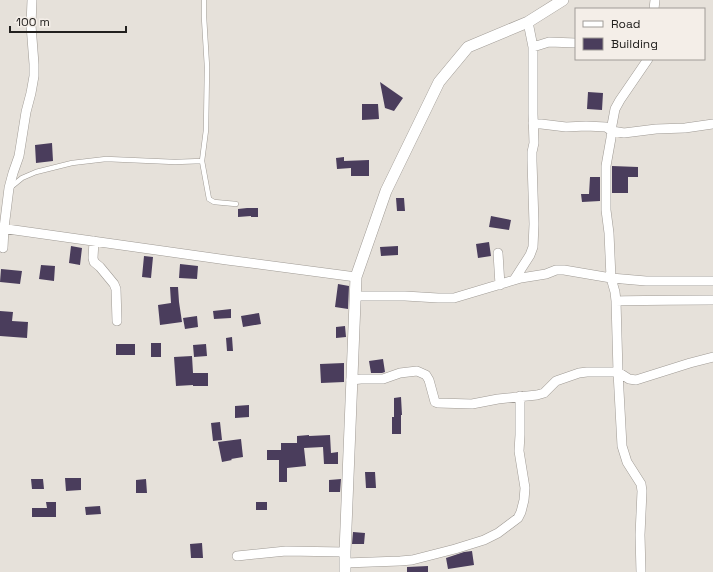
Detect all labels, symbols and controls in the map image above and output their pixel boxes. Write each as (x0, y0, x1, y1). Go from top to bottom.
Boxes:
scale bar (10, 8, 126, 34)
legend (575, 8, 705, 60)
text: 100 m (16, 14, 50, 30)
text: Road (611, 16, 640, 32)
text: Building (611, 36, 658, 52)

